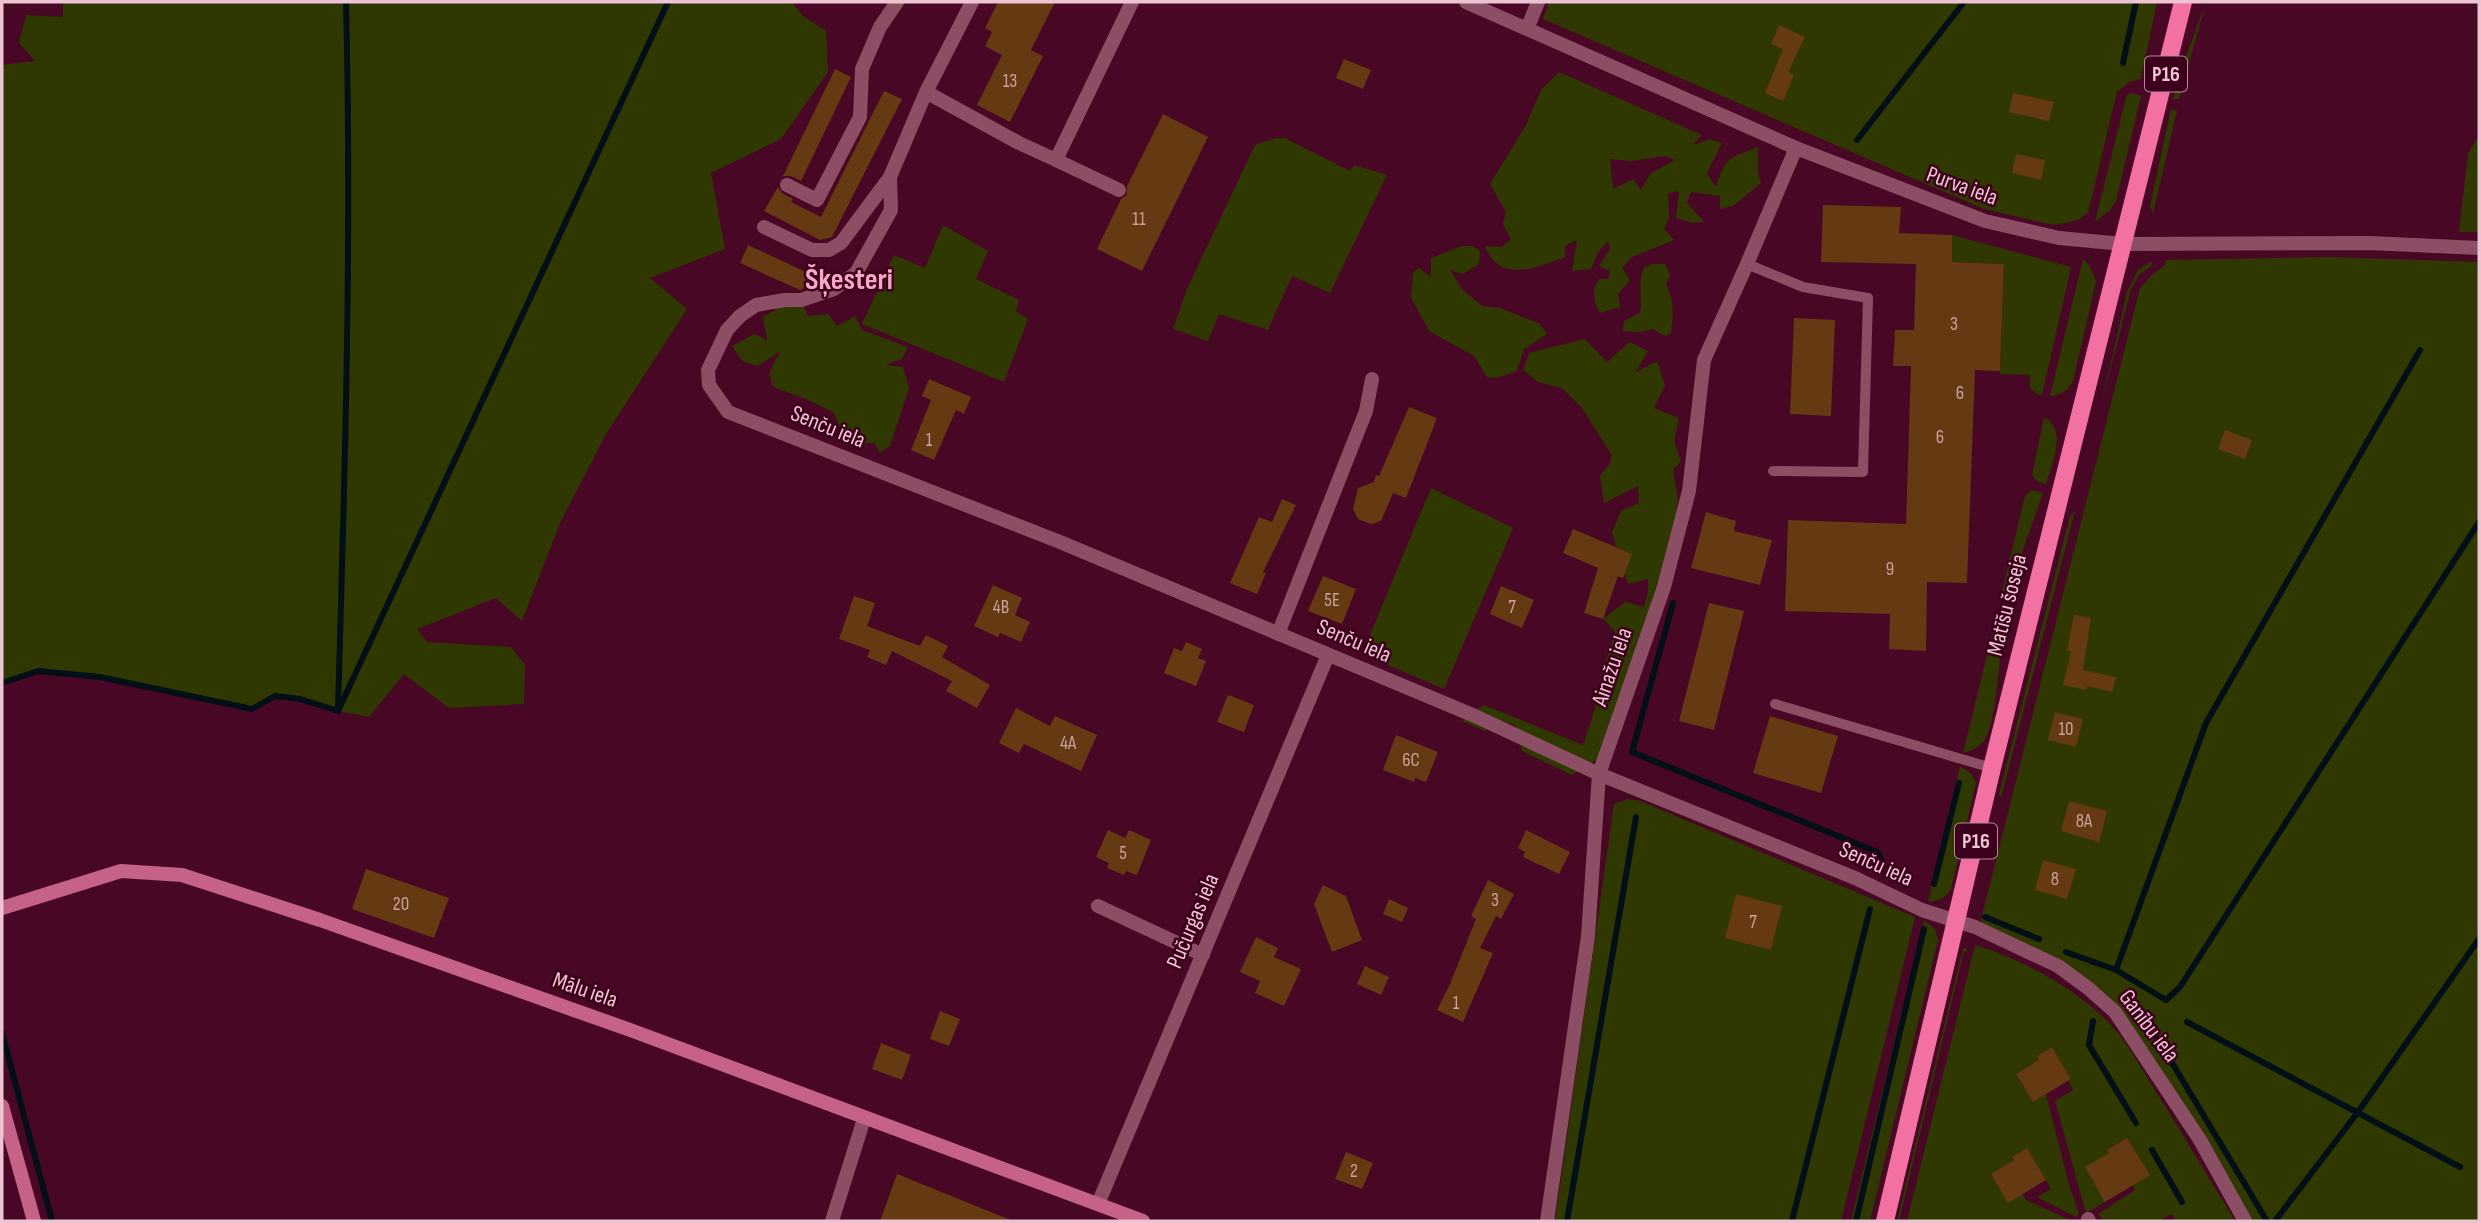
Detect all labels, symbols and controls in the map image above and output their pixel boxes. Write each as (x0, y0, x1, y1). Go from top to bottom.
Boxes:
road number: P16 (2145, 56, 2187, 92)
house number: 13 (1003, 70, 1017, 93)
street label: Purva iela (1923, 160, 2001, 212)
house number: 11 (1132, 208, 1146, 231)
district label: Šķesteri (805, 262, 893, 298)
house number: 3 (1950, 313, 1958, 336)
house number: 6 (1956, 382, 1964, 405)
street label: Senču iela (787, 399, 869, 455)
house number: 6 (1936, 426, 1944, 449)
house number: 1 (926, 429, 933, 452)
street label: Matīšu šoseja (1981, 551, 2033, 659)
house number: 9 (1886, 558, 1894, 581)
house number: 5E (1324, 589, 1340, 612)
house number: 4B (993, 596, 1009, 619)
house number: 7 (1508, 596, 1516, 619)
street label: Senču iela (1313, 613, 1395, 669)
street label: Ainažu iela (1585, 624, 1638, 711)
house number: 10 (2058, 718, 2074, 741)
house number: 4A (1060, 732, 1077, 755)
house number: 6C (1402, 749, 1420, 772)
house number: 8A (2076, 810, 2093, 833)
road number: P16 (1955, 824, 1997, 858)
street label: Senču iela (1835, 835, 1917, 893)
house number: 5 (1119, 842, 1127, 865)
house number: 8 (2051, 868, 2059, 891)
street label: Pučurgas iela (1160, 869, 1226, 973)
house number: 3 (1491, 889, 1499, 912)
house number: 20 (393, 893, 409, 916)
house number: 7 (1749, 911, 1757, 934)
street label: Mālu iela (549, 966, 621, 1014)
street label: Ganību iela (2113, 984, 2185, 1068)
house number: 1 (1453, 992, 1460, 1015)
house number: 2 (1350, 1160, 1358, 1183)

